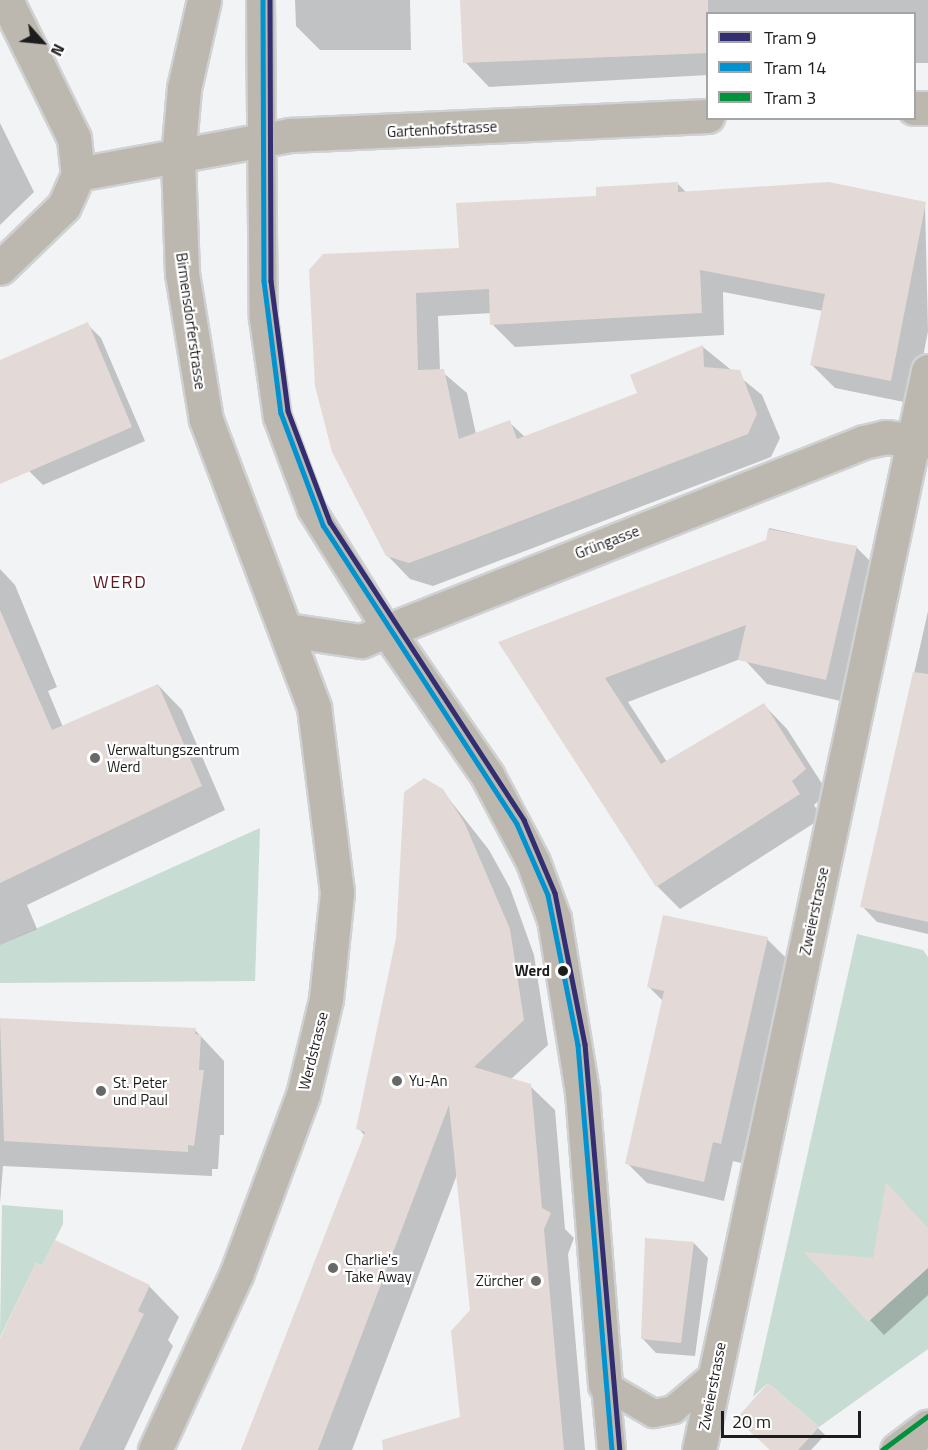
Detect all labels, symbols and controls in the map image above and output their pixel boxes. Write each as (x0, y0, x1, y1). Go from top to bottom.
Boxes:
north arrow (12, 12, 72, 72)
legend (706, 12, 916, 120)
text: Tram 9 (764, 24, 816, 51)
text: N (45, 40, 71, 61)
text: Tram 14 (764, 54, 826, 81)
text: Tram 3 (764, 84, 816, 111)
street label: Gartenhofstrasse (386, 117, 498, 141)
street label: Birmensdorferstrasse (172, 251, 210, 391)
street label: Grüngasse (572, 522, 642, 562)
district label: WERD (93, 571, 147, 593)
place label: Verwaltungszentrum Werd (107, 740, 240, 775)
marker: Verwaltungszentrum Werd (88, 751, 102, 765)
street label: Zweierstrasse (796, 865, 832, 957)
place label: Werd (515, 962, 550, 980)
marker: Werd (554, 962, 572, 980)
street label: Werdstrasse (295, 1010, 331, 1092)
place label: Yu-An (409, 1072, 448, 1090)
place label: St. Peter und Paul (113, 1073, 168, 1108)
marker: Yu-An (390, 1074, 404, 1088)
marker: St. Peter und Paul (94, 1084, 108, 1098)
place label: Charlie's Take Away (345, 1250, 412, 1285)
marker: Charlie's Take Away (326, 1261, 340, 1275)
place label: Zürcher (476, 1272, 524, 1290)
marker: Zürcher (529, 1274, 543, 1288)
street label: Zweierstrasse (695, 1340, 729, 1432)
scale bar (724, 1399, 864, 1437)
text: 20 m (732, 1408, 771, 1435)

